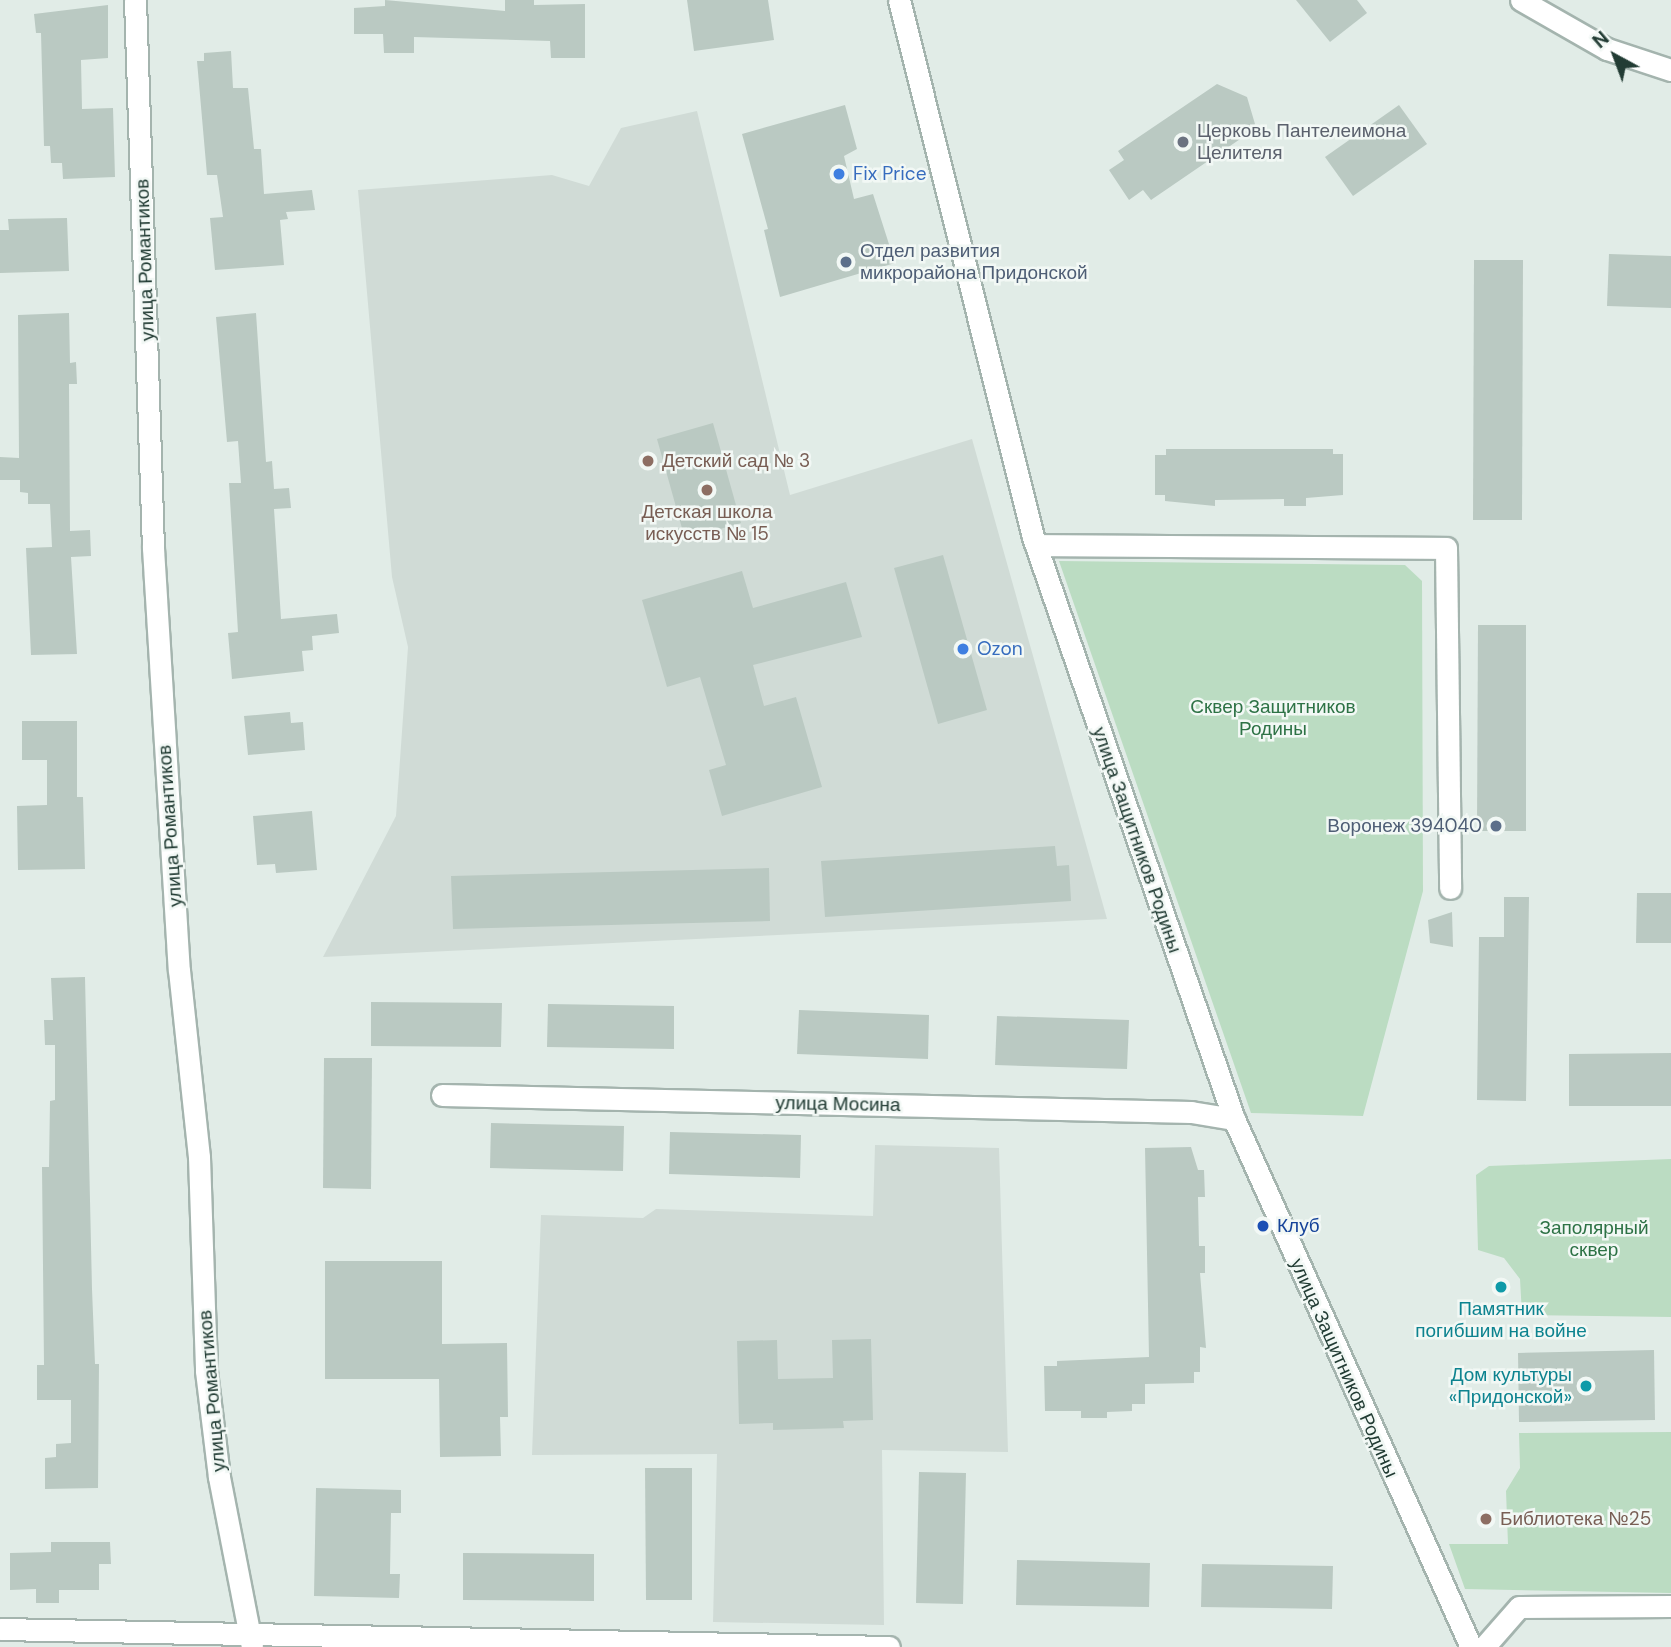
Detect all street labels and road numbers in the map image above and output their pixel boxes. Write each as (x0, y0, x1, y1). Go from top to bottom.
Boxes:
street label: улица Романтиков (131, 178, 159, 342)
street label: улица Защитников Родины (1088, 724, 1186, 956)
street label: улица Романтиков (153, 744, 187, 908)
street label: улица Мосина (775, 1092, 901, 1116)
street label: улица Защитников Родины (1285, 1255, 1403, 1481)
street label: улица Романтиков (194, 1309, 230, 1473)

